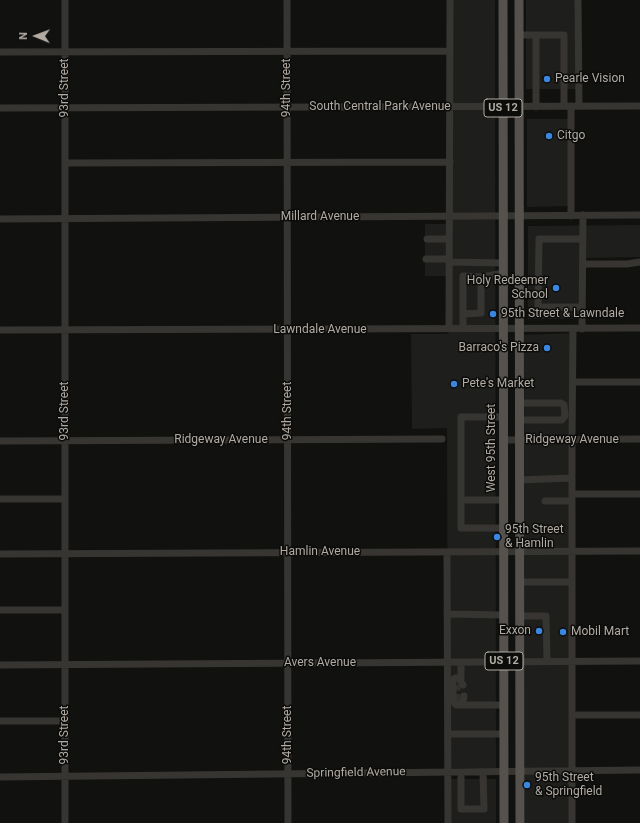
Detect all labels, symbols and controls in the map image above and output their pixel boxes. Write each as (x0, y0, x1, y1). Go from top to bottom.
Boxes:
north arrow (16, 16, 56, 56)
text: N (17, 32, 30, 40)
street label: 93rd Street (58, 59, 72, 117)
street label: 94th Street (280, 59, 294, 117)
place label: Pearle Vision (555, 72, 625, 86)
marker: Pearle Vision (542, 74, 552, 84)
road number: US 12 (484, 99, 522, 117)
street label: South Central Park Avenue (309, 100, 451, 114)
place label: Citgo (557, 129, 585, 143)
marker: Citgo (544, 131, 554, 141)
street label: Millard Avenue (281, 210, 359, 224)
place label: Holy Redeemer School (467, 274, 548, 302)
marker: Holy Redeemer School (551, 283, 561, 293)
place label: 95th Street & Lawndale (501, 307, 624, 321)
marker: 95th Street & Lawndale (488, 309, 498, 319)
street label: Lawndale Avenue (273, 323, 367, 337)
place label: Barraco's Pizza (459, 341, 539, 355)
marker: Barraco's Pizza (542, 343, 552, 353)
place label: Pete's Market (462, 377, 534, 391)
marker: Pete's Market (449, 379, 459, 389)
street label: 93rd Street (58, 382, 72, 440)
street label: 94th Street (281, 382, 295, 440)
street label: West 95th Street (485, 404, 499, 492)
street label: Ridgeway Avenue (174, 433, 268, 447)
street label: Ridgeway Avenue (525, 433, 619, 447)
place label: 95th Street & Hamlin (505, 523, 564, 551)
marker: 95th Street & Hamlin (492, 532, 502, 542)
street label: Hamlin Avenue (280, 545, 360, 559)
place label: Exxon (499, 624, 531, 638)
place label: Mobil Mart (571, 625, 629, 639)
marker: Exxon (534, 626, 544, 636)
marker: Mobil Mart (558, 627, 568, 637)
road number: US 12 (485, 652, 523, 670)
street label: Avers Avenue (284, 656, 356, 670)
street label: 93rd Street (58, 706, 72, 764)
street label: 94th Street (281, 706, 295, 764)
street label: Springfield Avenue (306, 765, 406, 781)
place label: 95th Street & Springfield (535, 771, 602, 799)
marker: 95th Street & Springfield (522, 780, 532, 790)

